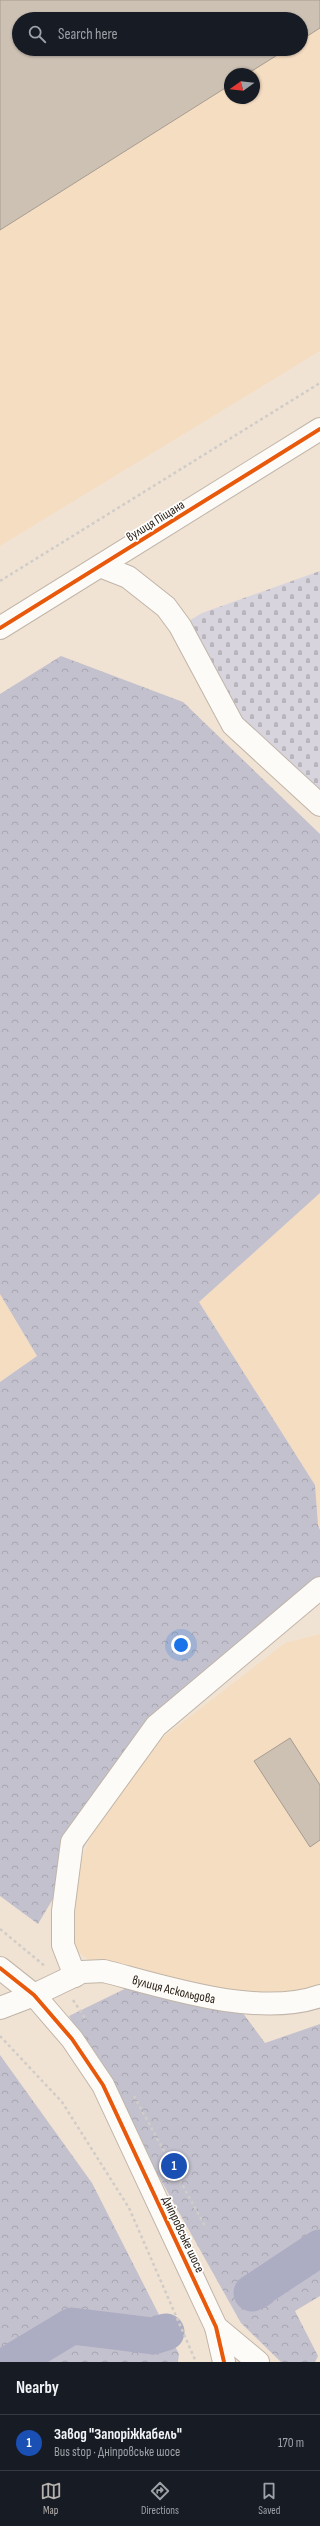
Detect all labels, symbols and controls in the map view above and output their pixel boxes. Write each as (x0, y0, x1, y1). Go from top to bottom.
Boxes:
search box (12, 12, 308, 56)
icon: search (26, 23, 48, 45)
text: Search here (58, 25, 118, 44)
north arrow (224, 68, 260, 104)
street label: вулиця Піщана (123, 497, 188, 545)
your location (171, 1635, 191, 1655)
street label: вулиця Аскольдова (130, 1972, 217, 2007)
pin: 1 (161, 2151, 187, 2181)
street label: Дніпровське шосе (158, 2194, 208, 2275)
text: Nearby (16, 2378, 59, 2398)
text: Завод "Запоріжкабель" (54, 2425, 182, 2444)
text: 1 (26, 2435, 32, 2451)
text: 170 m (278, 2435, 304, 2451)
text: Bus stop · Дніпровське шосе (54, 2444, 180, 2460)
tab: Map (40, 2480, 62, 2517)
tab: Directions (141, 2480, 179, 2517)
tab: Saved (258, 2480, 280, 2517)

